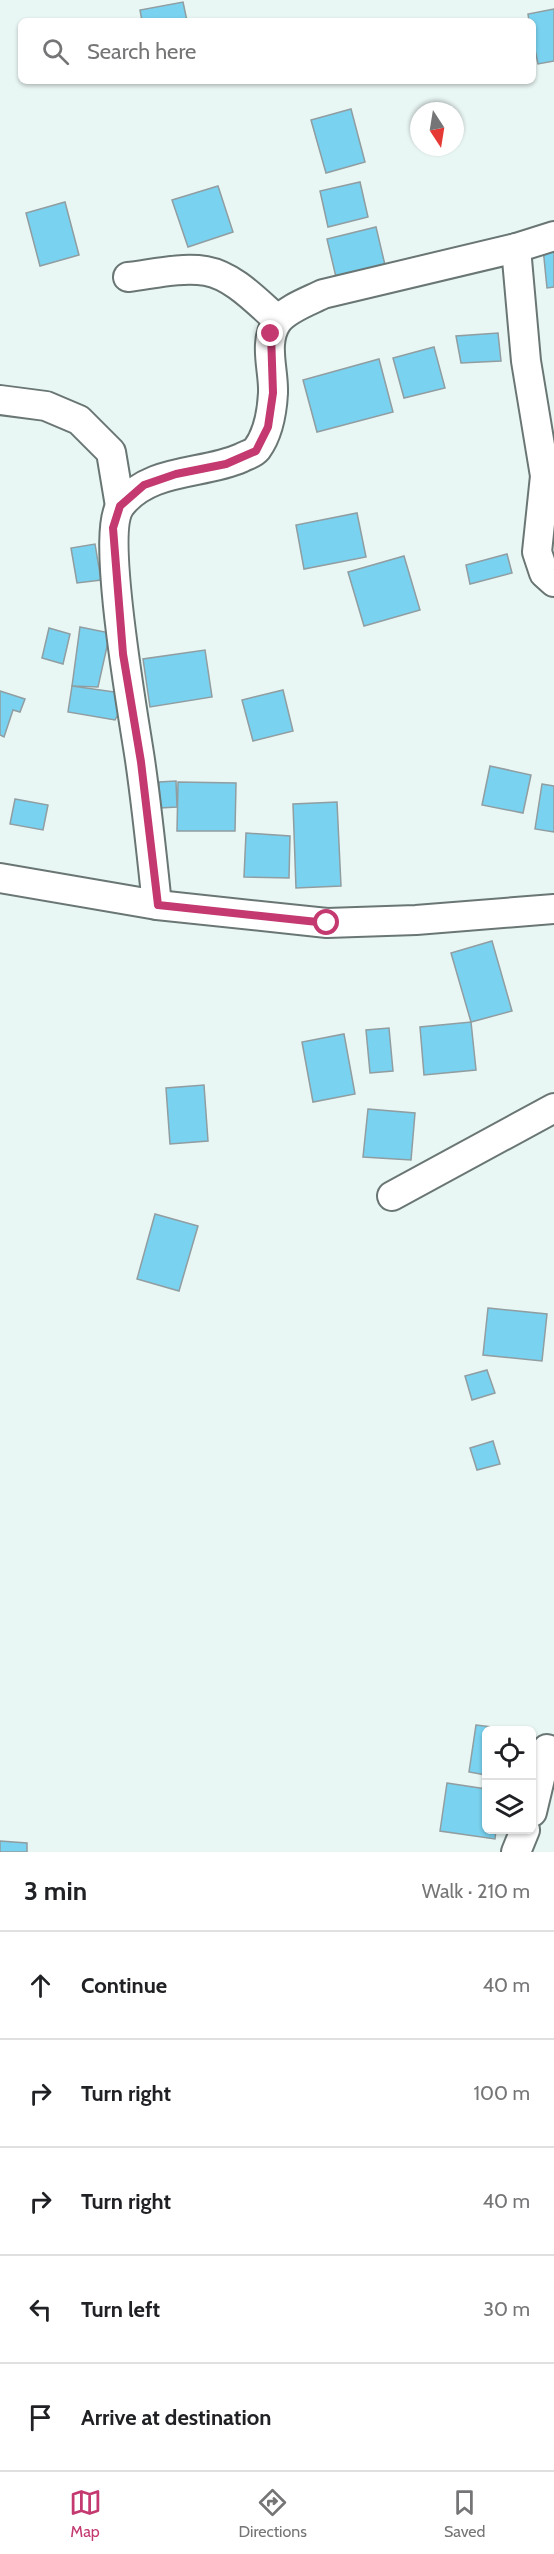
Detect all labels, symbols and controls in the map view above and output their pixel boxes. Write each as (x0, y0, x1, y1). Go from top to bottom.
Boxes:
search box (18, 18, 536, 84)
icon: search (39, 35, 72, 68)
text: Search here (87, 38, 196, 65)
north arrow (410, 102, 464, 156)
route end (257, 320, 283, 346)
route start (313, 909, 339, 935)
map controls (482, 1726, 536, 1834)
button: locate (482, 1726, 536, 1780)
button: layers (482, 1780, 536, 1834)
text: 3 min (24, 1875, 87, 1907)
text: Walk · 210 m (422, 1879, 530, 1903)
icon: ahead (24, 1969, 57, 2002)
text: Continue (81, 1972, 167, 1999)
text: 40 m (482, 1973, 530, 1997)
icon: right (24, 2077, 57, 2110)
text: Turn right (81, 2080, 171, 2107)
text: 100 m (474, 2081, 530, 2105)
icon: right (24, 2185, 57, 2218)
text: Turn right (81, 2188, 171, 2215)
text: 40 m (482, 2189, 530, 2213)
icon: left (24, 2293, 57, 2326)
text: Turn left (81, 2296, 160, 2323)
text: 30 m (483, 2297, 530, 2321)
icon: arrive (24, 2401, 57, 2434)
text: Arrive at destination (81, 2404, 271, 2431)
tab: Map (69, 2486, 102, 2541)
tab: Directions (239, 2486, 307, 2541)
tab: Saved (444, 2486, 485, 2541)

